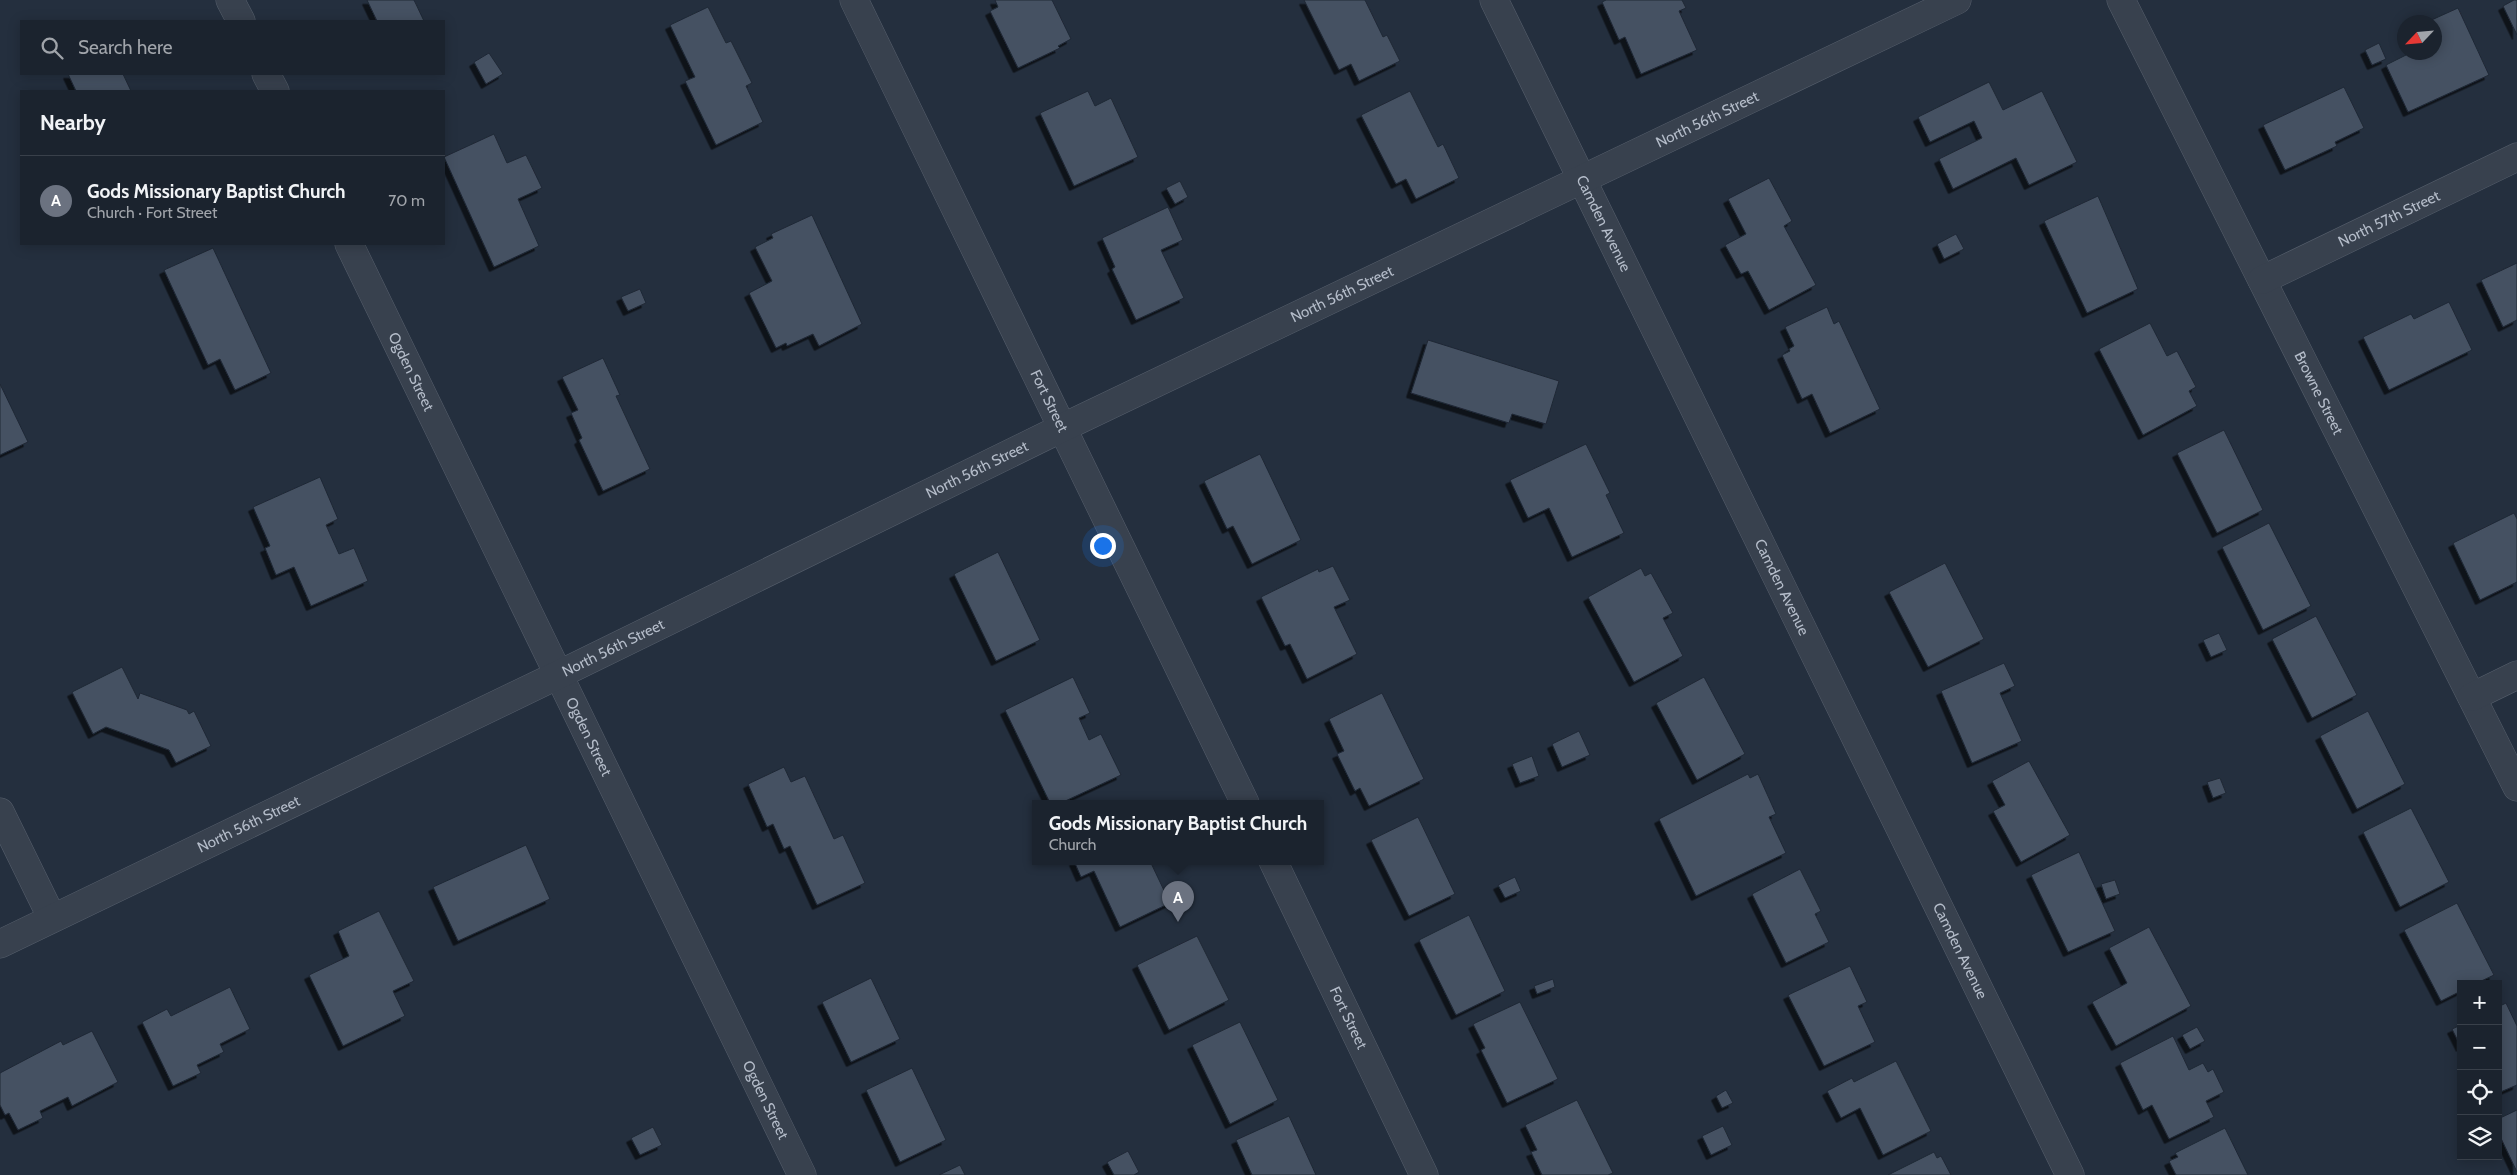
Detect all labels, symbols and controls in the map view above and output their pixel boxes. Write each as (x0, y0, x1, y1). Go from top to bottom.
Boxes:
north arrow (2397, 15, 2442, 60)
search box (20, 20, 445, 75)
icon: search (38, 34, 66, 62)
text: Search here (78, 36, 172, 59)
street label: North 56th Street (1653, 87, 1762, 152)
text: Nearby (40, 110, 106, 135)
street label: Camden Avenue (1572, 172, 1635, 275)
text: Gods Missionary Baptist Church (87, 180, 346, 203)
street label: North 57th Street (2335, 187, 2443, 251)
text: A (51, 191, 61, 210)
text: 70 m (388, 191, 425, 210)
text: Church · Fort Street (87, 203, 217, 222)
street label: North 56th Street (1288, 262, 1396, 326)
street label: Ogden Street (384, 329, 438, 414)
street label: Browne Street (2290, 349, 2347, 438)
street label: Fort Street (1026, 367, 1072, 435)
street label: North 56th Street (923, 437, 1031, 502)
your location (1090, 533, 1116, 559)
street label: Camden Avenue (1751, 536, 1813, 639)
street label: North 56th Street (559, 615, 667, 681)
street label: Ogden Street (562, 694, 616, 779)
street label: North 56th Street (194, 792, 303, 857)
popup (1032, 800, 1324, 865)
text: Gods Missionary Baptist Church (1049, 812, 1307, 835)
text: Church (1049, 835, 1096, 854)
pin: A (1162, 881, 1194, 922)
street label: Camden Avenue (1929, 900, 1991, 1002)
map controls (2457, 980, 2502, 1160)
button: + (2457, 980, 2502, 1025)
street label: Fort Street (1326, 984, 1371, 1052)
button: − (2457, 1025, 2502, 1070)
street label: Ogden Street (739, 1058, 792, 1142)
button: locate (2457, 1070, 2502, 1115)
button: layers (2457, 1115, 2502, 1160)

